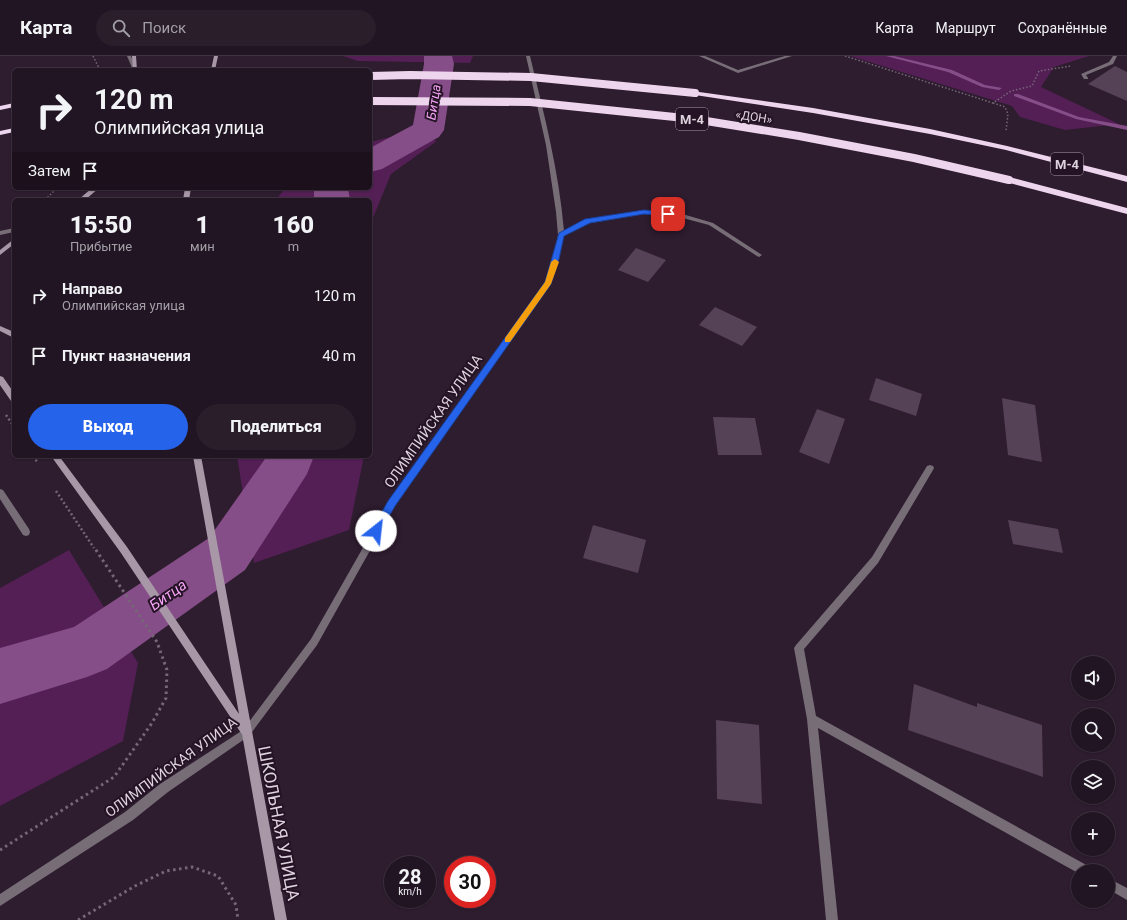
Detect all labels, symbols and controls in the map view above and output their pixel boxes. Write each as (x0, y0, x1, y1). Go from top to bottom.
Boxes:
search box (96, 10, 376, 46)
text: Карта (20, 16, 72, 39)
icon: search (110, 17, 132, 39)
text: Поиск (142, 19, 186, 37)
text: Карта (875, 20, 914, 36)
text: Маршрут (936, 20, 996, 36)
text: Сохранённые (1018, 20, 1107, 36)
text: 120 m (94, 83, 173, 116)
water label: Битца (423, 83, 444, 121)
icon: right (28, 84, 80, 136)
street label: «ДОН» (735, 107, 774, 127)
road number: М-4 (676, 108, 708, 130)
text: Олимпийская улица (94, 117, 264, 138)
road number: М-4 (1051, 153, 1083, 175)
icon: arrive (79, 160, 101, 182)
text: Затем (28, 162, 71, 180)
pin (651, 197, 685, 231)
icon: arrive (657, 203, 679, 225)
text: 15:50 (70, 211, 132, 239)
text: 1 (195, 211, 209, 239)
text: 160 (273, 211, 314, 239)
text: Прибытие (70, 239, 132, 254)
text: мин (190, 239, 215, 254)
text: m (288, 239, 299, 254)
text: Направо (62, 280, 123, 298)
icon: right (28, 285, 50, 307)
text: 120 m (314, 287, 356, 305)
text: Олимпийская улица (62, 298, 185, 313)
icon: arrive (28, 345, 50, 367)
text: Пункт назначения (62, 347, 191, 365)
text: 40 m (322, 347, 356, 365)
street label: ОЛИМПИЙСКАЯ УЛИЦА (381, 351, 485, 491)
button: Выход (28, 404, 188, 450)
button: Поделиться (196, 404, 356, 450)
position arrow (355, 510, 397, 552)
water label: Битца (146, 576, 190, 614)
map controls (1071, 656, 1115, 908)
button: sound (1071, 656, 1115, 700)
button: search (1071, 708, 1115, 752)
street label: ОЛИМПИЙСКАЯ УЛИЦА (102, 714, 240, 820)
street label: ШКОЛЬНАЯ УЛИЦА (254, 744, 304, 902)
button: layers (1071, 760, 1115, 804)
button: + (1071, 812, 1115, 856)
speed limit sign: 30 (444, 856, 496, 908)
button: − (1071, 864, 1115, 908)
text: 28 (399, 865, 421, 889)
text: km/h (398, 886, 422, 897)

